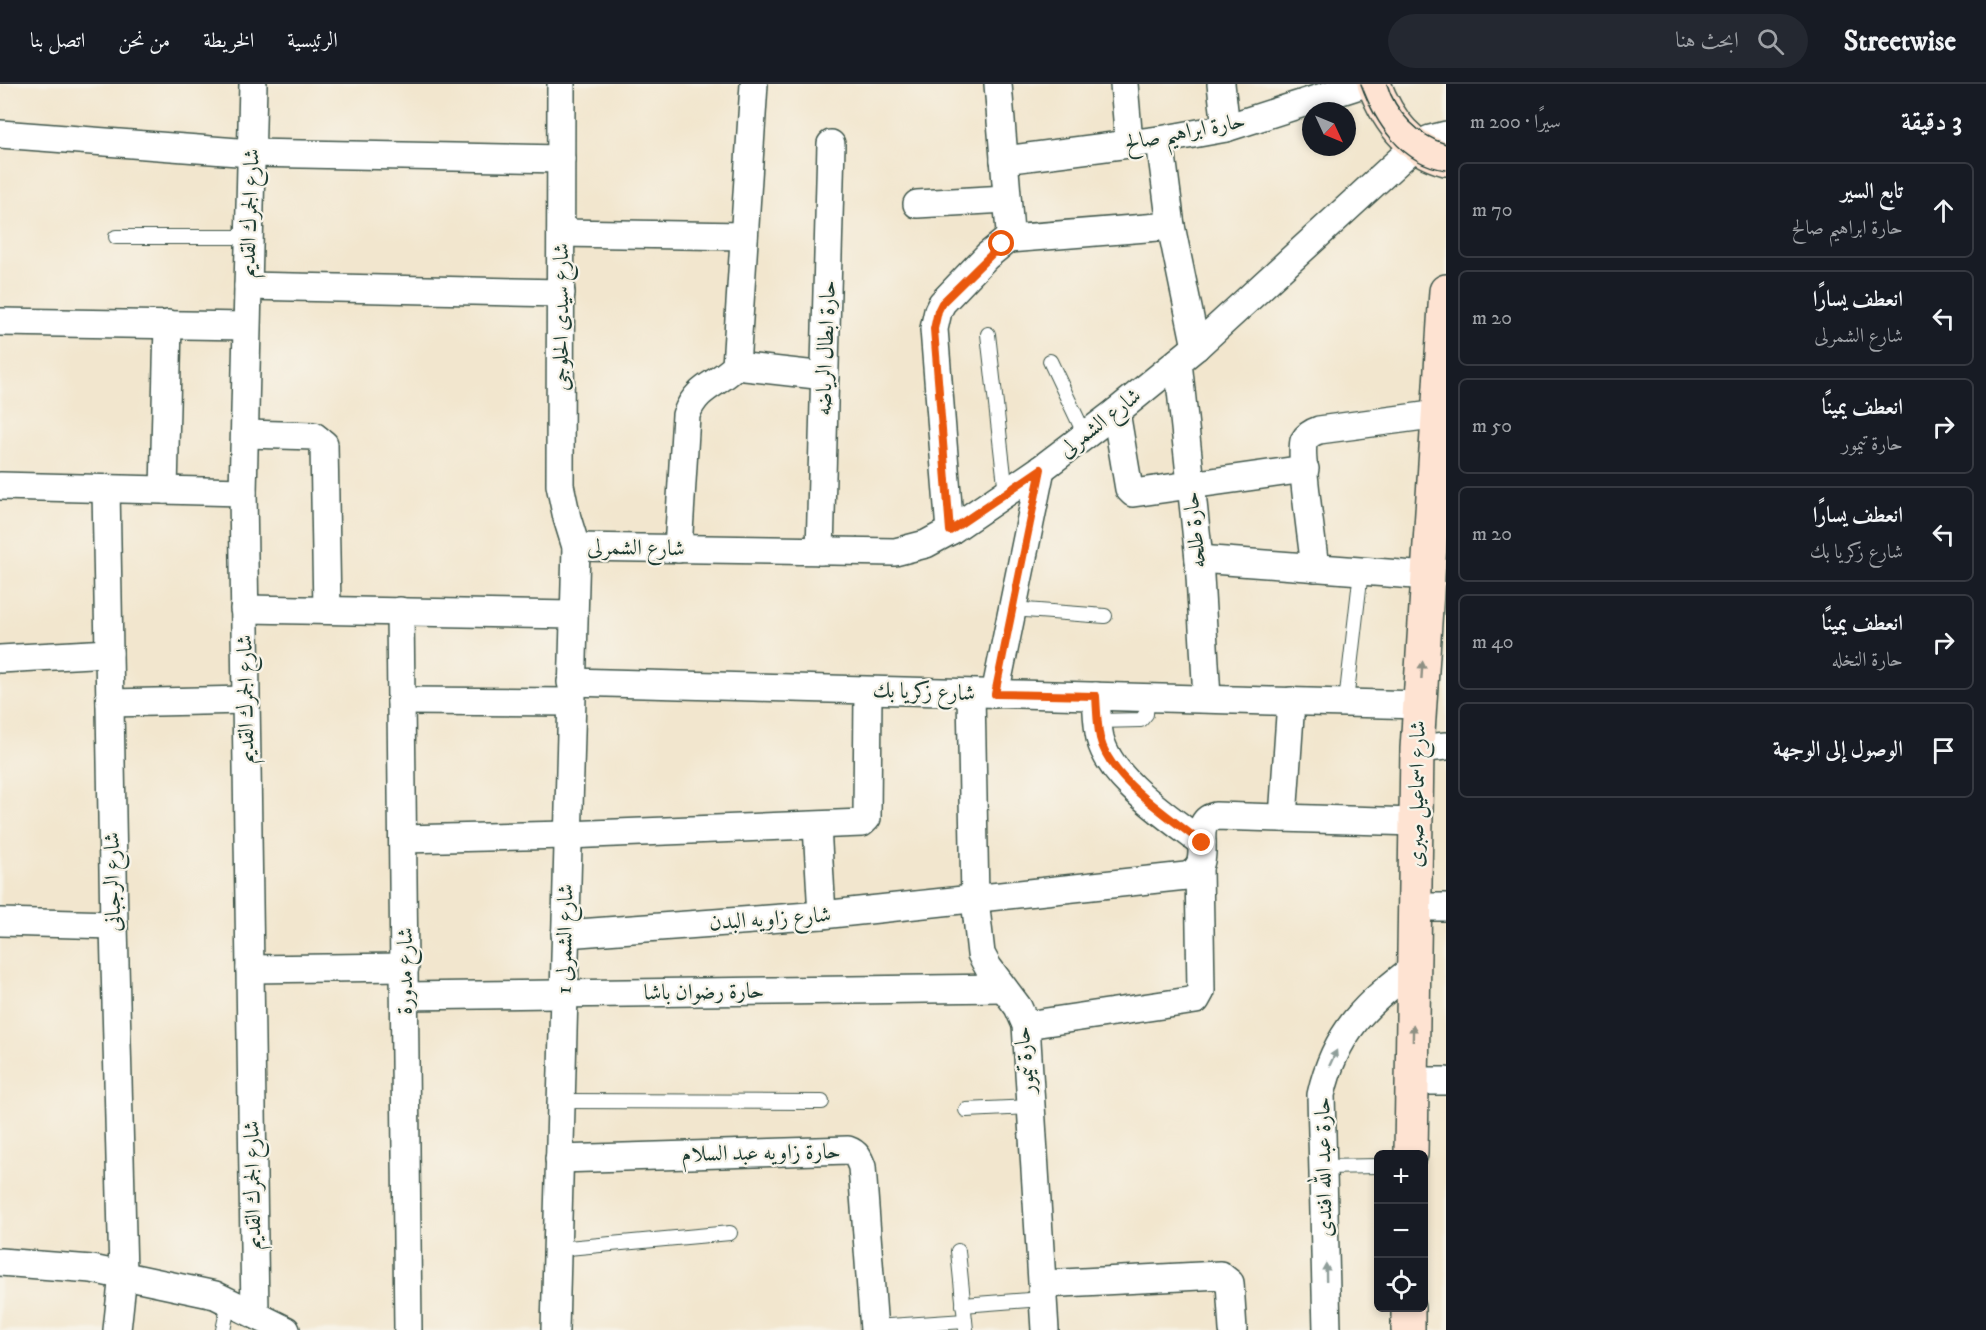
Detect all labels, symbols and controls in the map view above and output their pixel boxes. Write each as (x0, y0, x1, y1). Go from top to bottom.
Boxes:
search box (1388, 14, 1808, 68)
text: Streetwise (1844, 24, 1956, 59)
icon: search (1754, 25, 1787, 58)
text: ابحث هنا (1675, 27, 1739, 54)
text: اتصل بنا (30, 28, 85, 54)
text: من نحن (118, 28, 170, 54)
text: الخريطة (203, 28, 254, 54)
text: الرئيسية (287, 28, 338, 54)
north arrow (1302, 102, 1356, 156)
text: 3 دقيقة (1901, 106, 1962, 139)
street label: حارة ابراهيم صالح (1122, 107, 1249, 164)
text: سيرًا · 200 m (1470, 110, 1561, 135)
street label: شارع الجمرك القديم (234, 148, 271, 278)
text: تابع السير (1841, 178, 1903, 205)
icon: ahead (1927, 194, 1960, 227)
text: 70 m (1472, 198, 1513, 223)
text: حارة ابراهيم صالح (1791, 216, 1903, 241)
route start (988, 230, 1014, 256)
street label: شارع سيدى الحلوجى (548, 243, 579, 391)
street label: حارة ابطال الرياضه (810, 280, 842, 416)
text: انعطف يسارًا (1813, 286, 1903, 313)
icon: left (1927, 302, 1960, 335)
text: 20 m (1472, 306, 1512, 331)
text: شارع الشمرلى (1814, 324, 1903, 349)
street label: شارع الشمرلى (1053, 382, 1149, 467)
text: انعطف يمينًا (1822, 394, 1903, 421)
icon: right (1927, 410, 1960, 443)
text: 50 m (1472, 414, 1512, 439)
text: حارة تيمور (1841, 432, 1903, 457)
street label: حارة طلحه (1178, 490, 1212, 570)
text: انعطف يسارًا (1813, 502, 1903, 529)
icon: left (1927, 518, 1960, 551)
text: 20 m (1472, 522, 1512, 547)
street label: شارع الشمرلى (587, 534, 685, 566)
text: شارع زكريا بك (1810, 540, 1903, 565)
text: انعطف يمينًا (1822, 610, 1903, 637)
icon: right (1927, 626, 1960, 659)
text: 40 m (1472, 630, 1514, 655)
street label: شارع الجمرك القديم (231, 634, 266, 764)
text: حارة النخله (1831, 648, 1903, 673)
one-way arrow (1417, 661, 1427, 680)
street label: شارع زكريا بك (872, 677, 976, 711)
street label: شارع اسماعيل صبرى (1402, 720, 1436, 868)
icon: arrive (1927, 734, 1960, 767)
text: الوصول إلى الوجهة (1773, 736, 1903, 763)
route end (1188, 829, 1214, 855)
street label: شارع الرجبانى (99, 832, 131, 932)
street label: شارع الشمرلى 1 (551, 884, 583, 994)
street label: شارع زاويه البدن (708, 901, 832, 941)
street label: شارع مدورة (392, 927, 423, 1015)
street label: حارة رضوان باشا (644, 977, 764, 1007)
one-way arrow (1409, 1024, 1418, 1043)
street label: حارة تيمور (1009, 1025, 1042, 1097)
one-way arrow (1329, 1049, 1338, 1066)
street label: حارة عبد الله افندى (1304, 1097, 1339, 1238)
street label: شارع الجمرك القديم (238, 1120, 273, 1250)
street label: حارة زاويه عبد السلام (681, 1138, 841, 1173)
map controls (1374, 1150, 1428, 1312)
button: + (1374, 1150, 1428, 1204)
button: − (1374, 1204, 1428, 1258)
button: locate (1374, 1258, 1428, 1312)
one-way arrow (1321, 1262, 1330, 1281)

